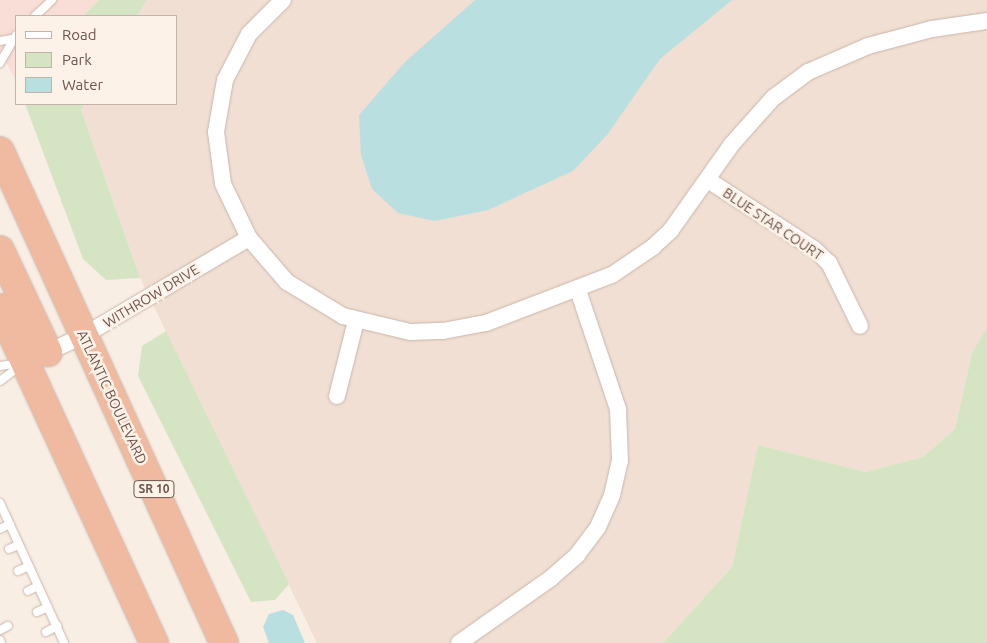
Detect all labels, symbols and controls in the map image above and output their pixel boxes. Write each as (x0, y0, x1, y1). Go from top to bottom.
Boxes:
legend (15, 15, 178, 105)
text: Road (62, 26, 97, 43)
text: Park (62, 51, 92, 68)
text: Water (62, 76, 103, 93)
street label: BLUE STAR COURT (720, 184, 826, 264)
street label: WITHROW DRIVE (100, 261, 202, 331)
street label: ATLANTIC BOULEVARD (74, 327, 150, 467)
road number: SR 10 (133, 479, 175, 498)

